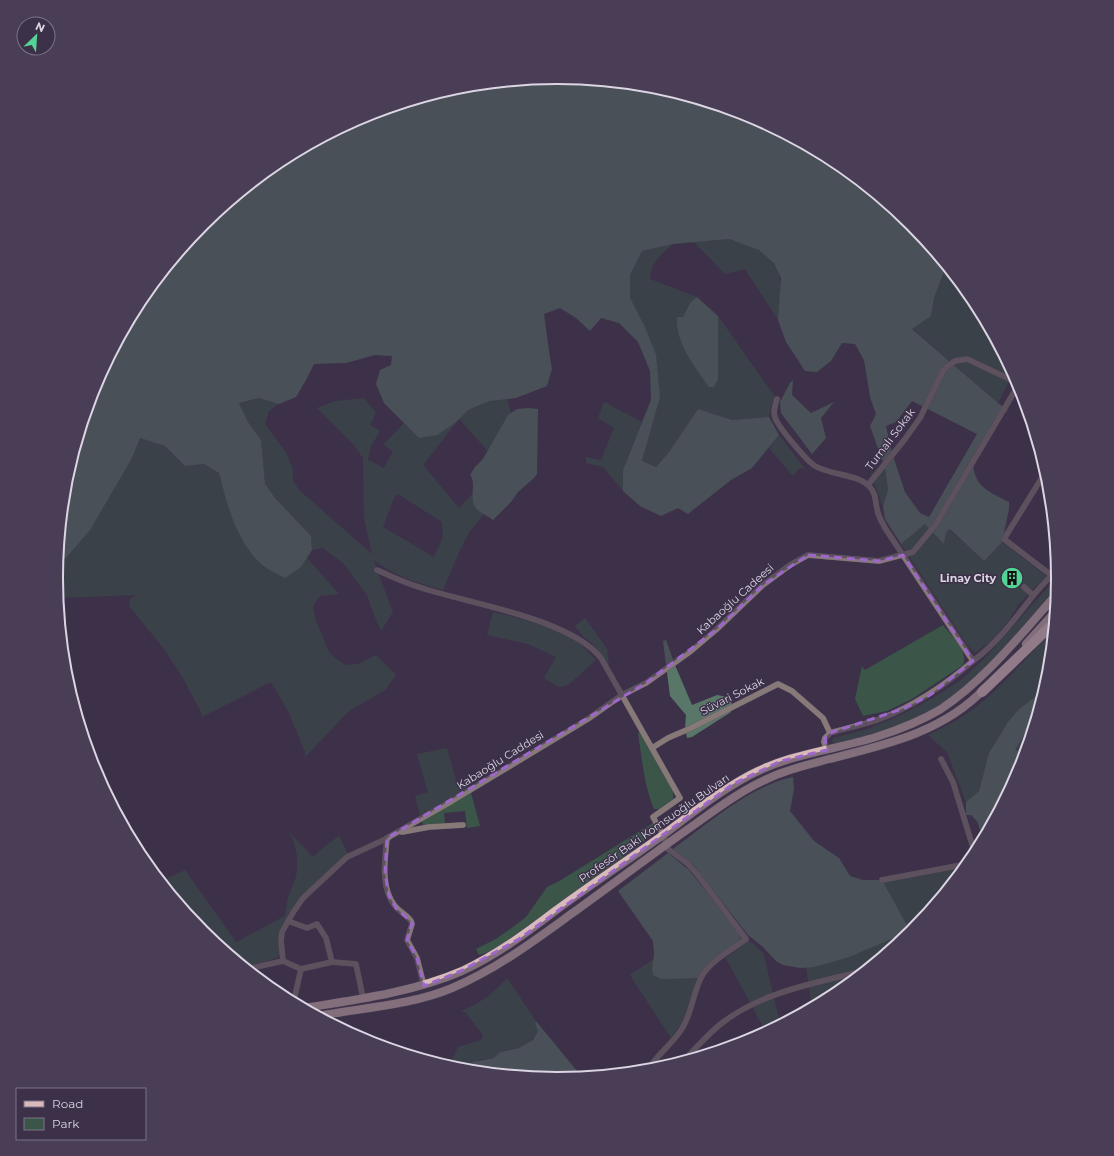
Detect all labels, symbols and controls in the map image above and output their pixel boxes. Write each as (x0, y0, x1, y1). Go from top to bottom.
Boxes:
north arrow (16, 16, 56, 56)
text: N (33, 19, 47, 35)
street label: Turnalı Sokak (862, 405, 918, 473)
street label: Kabaoğlu Cadeesi (694, 561, 777, 637)
building icon: Linay City (999, 565, 1025, 591)
place label: Linay City (940, 571, 996, 585)
street label: Süvari Sokak (698, 674, 767, 718)
street label: Kabaoğlu Caddesi (454, 728, 546, 792)
street label: Profesör Baki Komsuoğlu Bulvarı (576, 770, 732, 886)
legend (16, 1088, 146, 1140)
text: Road (52, 1096, 83, 1111)
text: Park (52, 1116, 80, 1131)

